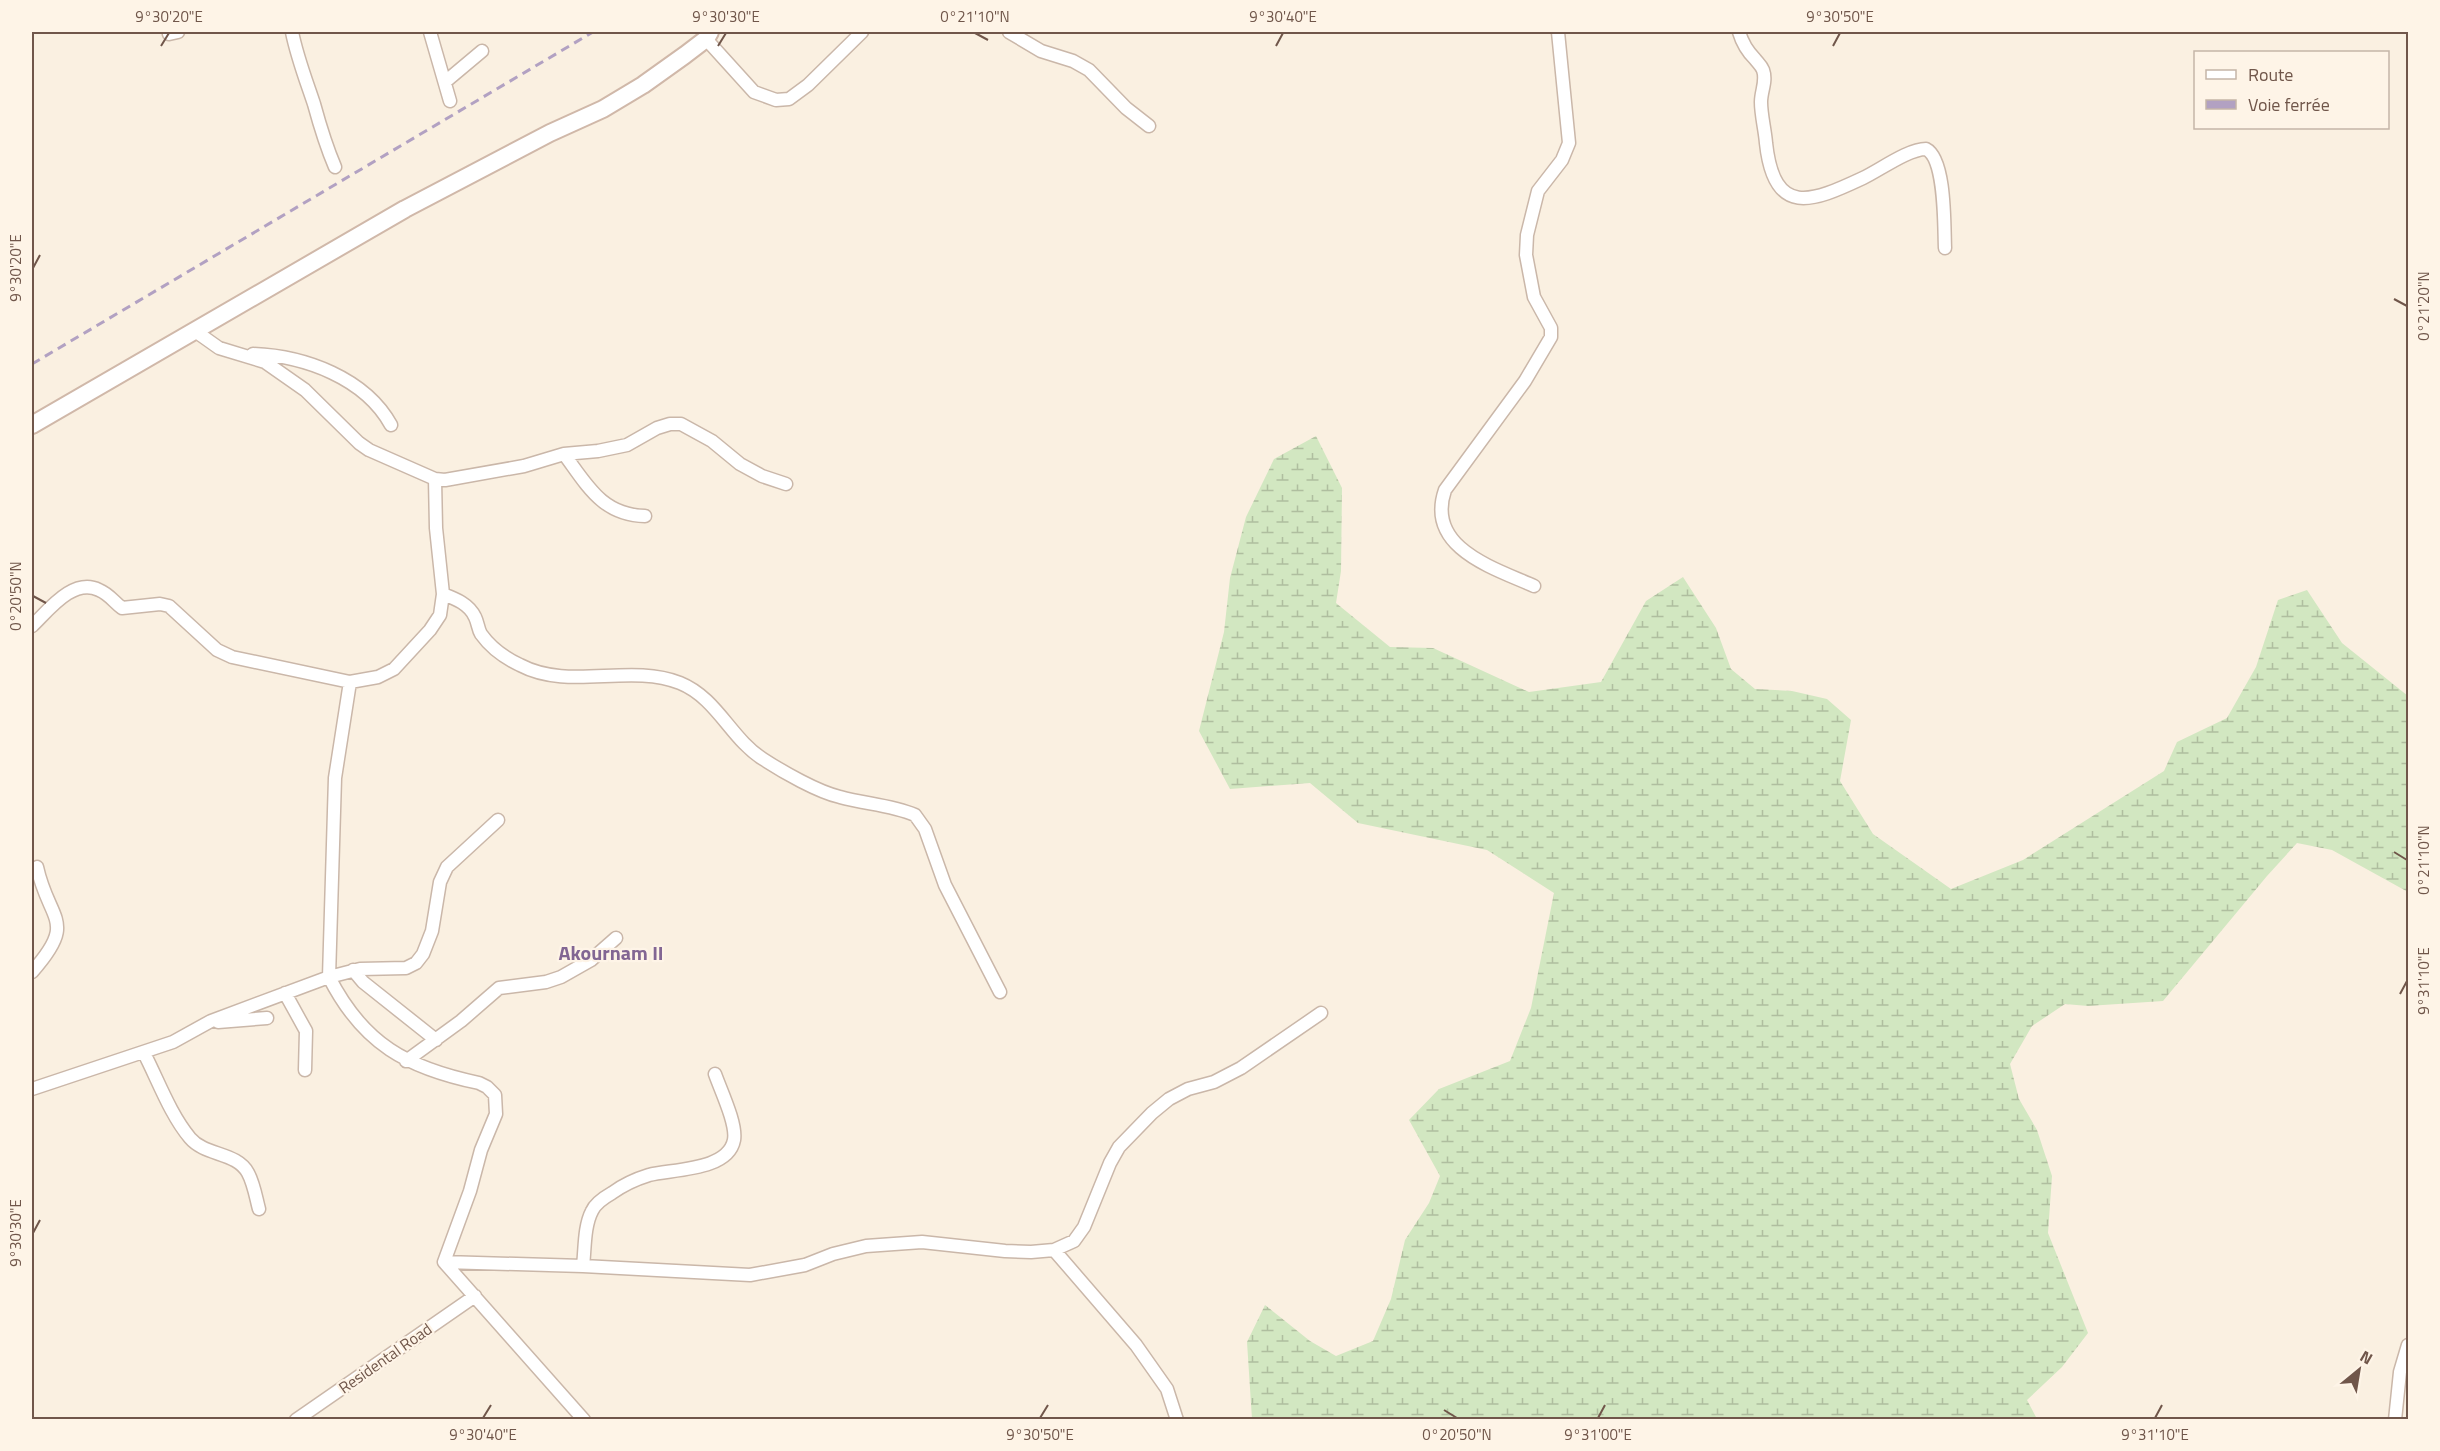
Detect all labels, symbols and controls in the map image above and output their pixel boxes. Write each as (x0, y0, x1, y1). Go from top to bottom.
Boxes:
text: 9°30'20"E (135, 5, 203, 28)
text: 9°30'30"E (692, 5, 760, 28)
text: 0°21'10"N (940, 5, 1010, 28)
text: 9°30'40"E (1249, 5, 1317, 28)
text: 9°30'50"E (1806, 5, 1874, 28)
legend (2194, 51, 2389, 129)
text: Route (2248, 61, 2293, 88)
text: Voie ferrée (2248, 91, 2330, 118)
text: 9°30'20"E (4, 234, 27, 302)
text: 0°21'20"N (2412, 271, 2435, 341)
text: 0°20'50"N (4, 561, 27, 631)
text: 0°21'10"N (2412, 825, 2435, 895)
district label: Akournam II (558, 937, 664, 968)
text: 9°31'10"E (2412, 947, 2435, 1015)
text: 9°30'30"E (4, 1199, 27, 1267)
street label: Residental Road (333, 1317, 437, 1399)
north arrow (2329, 1340, 2389, 1400)
text: N (2356, 1344, 2377, 1370)
text: 9°30'40"E (449, 1423, 517, 1446)
text: 9°30'50"E (1006, 1423, 1074, 1446)
text: 0°20'50"N (1422, 1423, 1492, 1446)
text: 9°31'00"E (1564, 1423, 1632, 1446)
text: 9°31'10"E (2121, 1423, 2189, 1446)

